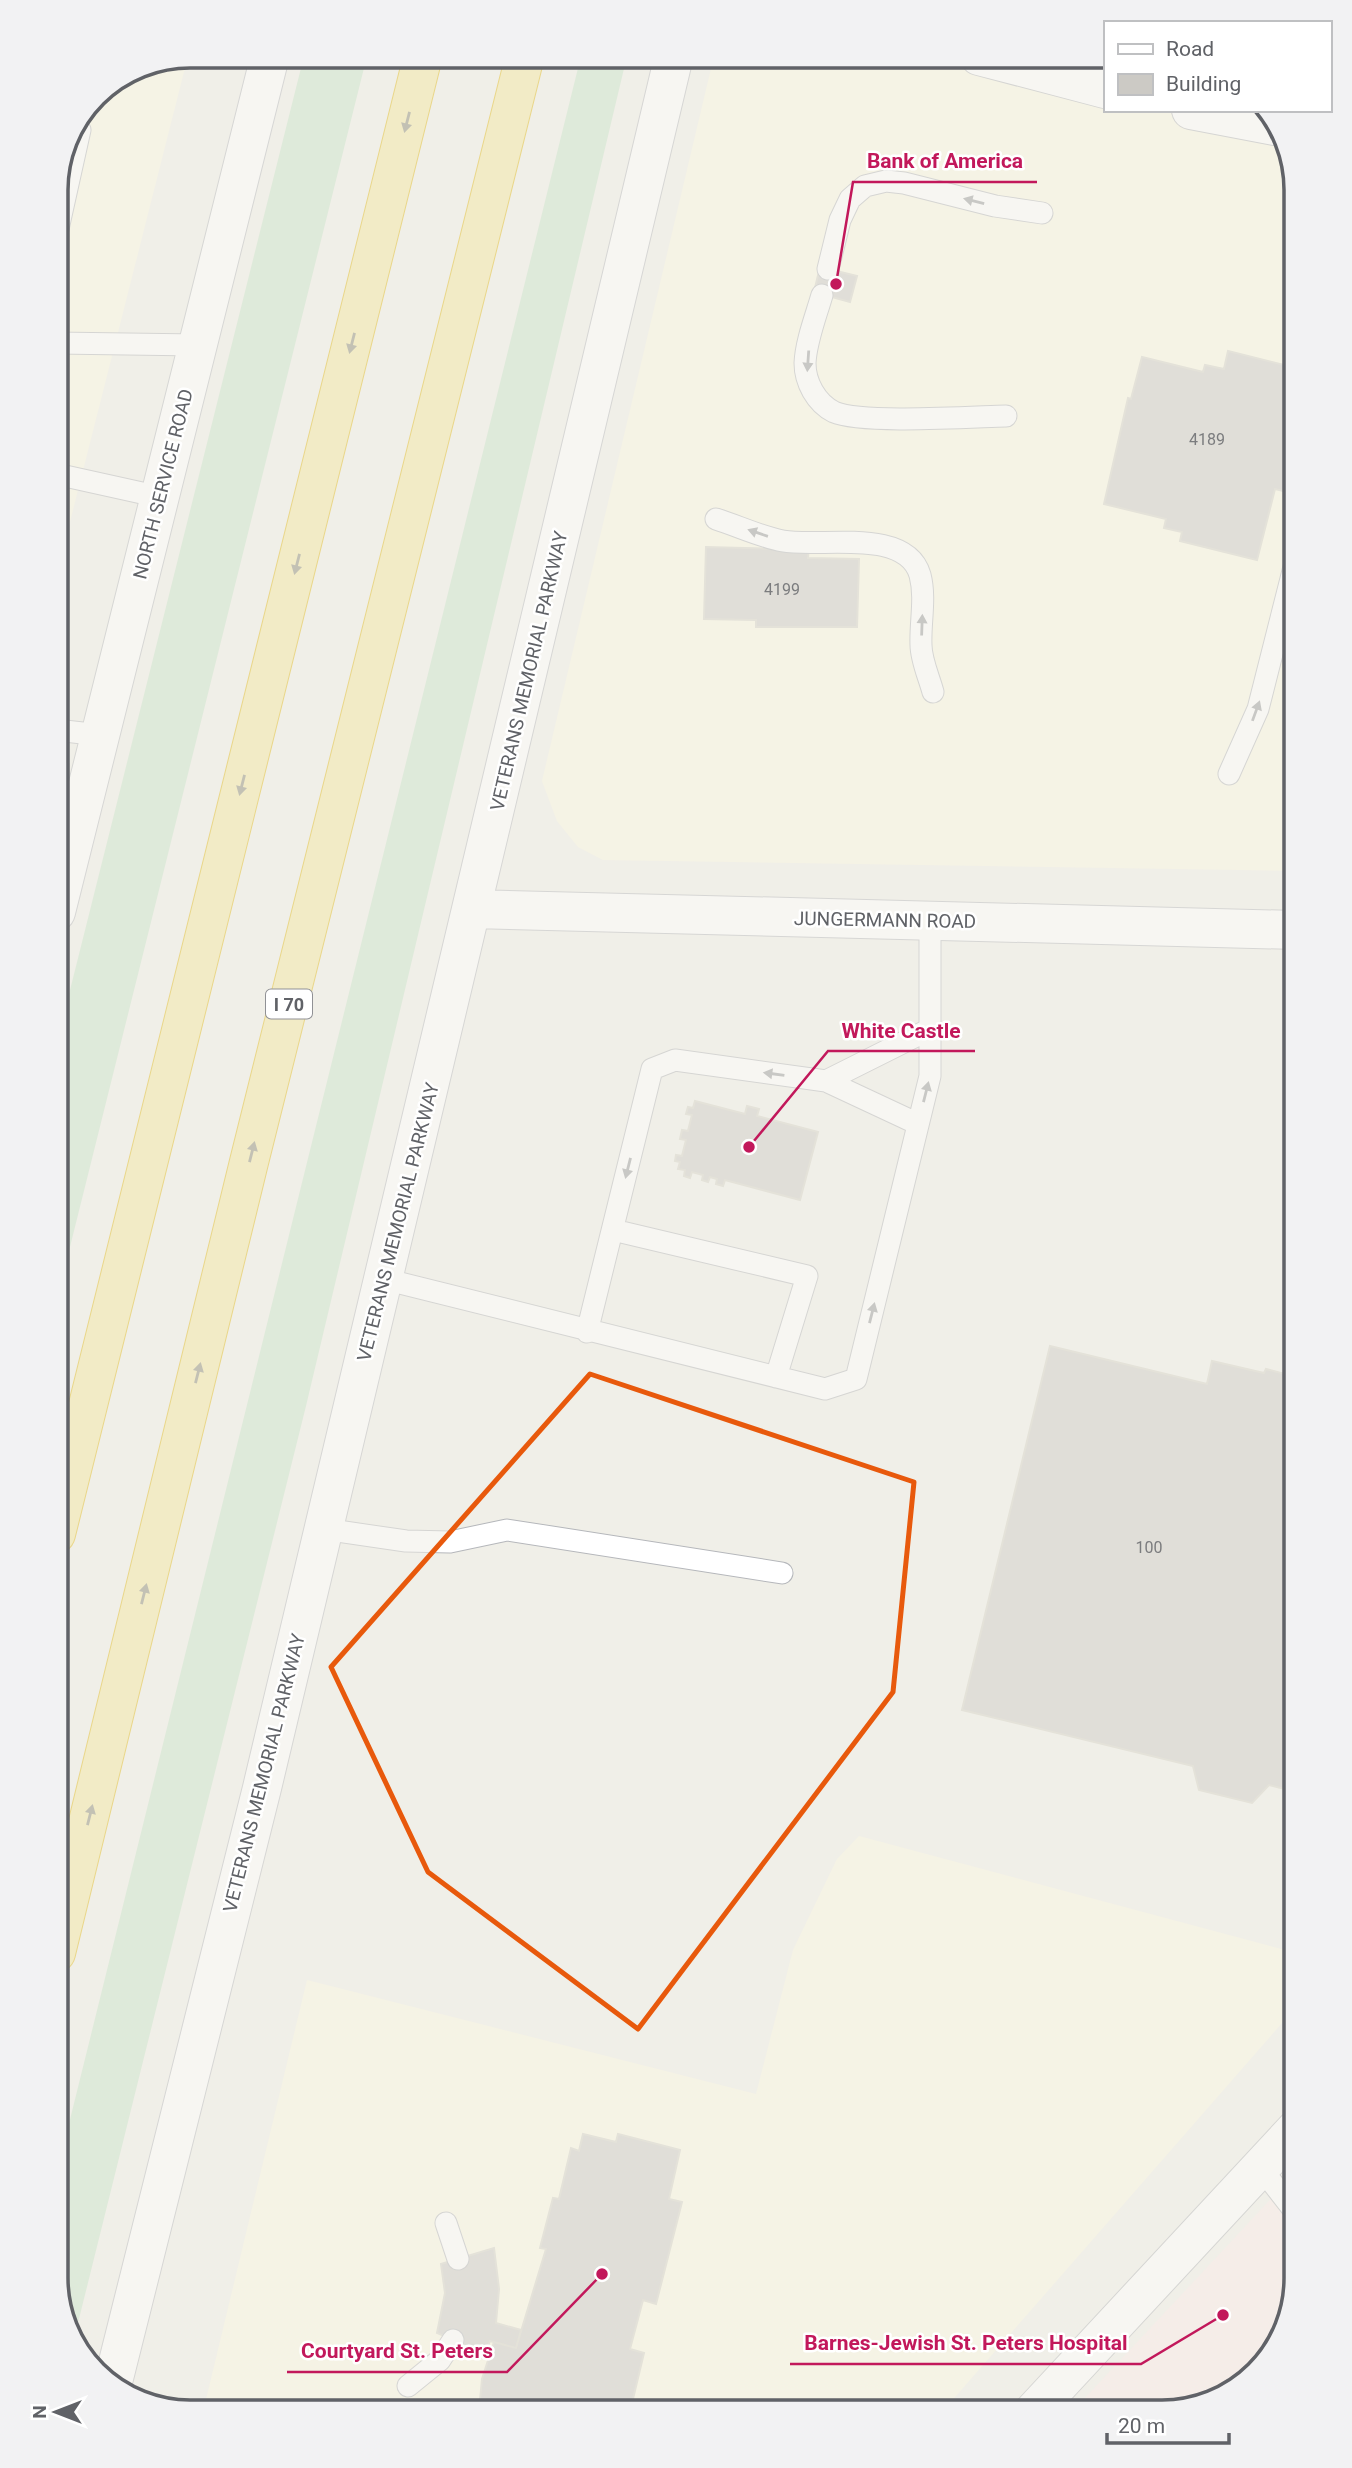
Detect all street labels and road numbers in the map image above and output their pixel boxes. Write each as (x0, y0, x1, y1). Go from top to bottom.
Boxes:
street label: NORTH SERVICE ROAD (128, 386, 198, 582)
street label: VETERANS MEMORIAL PARKWAY (486, 528, 573, 813)
street label: JUNGERMANN ROAD (794, 907, 976, 933)
road number: I 70 (266, 989, 312, 1018)
street label: VETERANS MEMORIAL PARKWAY (352, 1080, 444, 1364)
street label: VETERANS MEMORIAL PARKWAY (218, 1631, 310, 1915)

